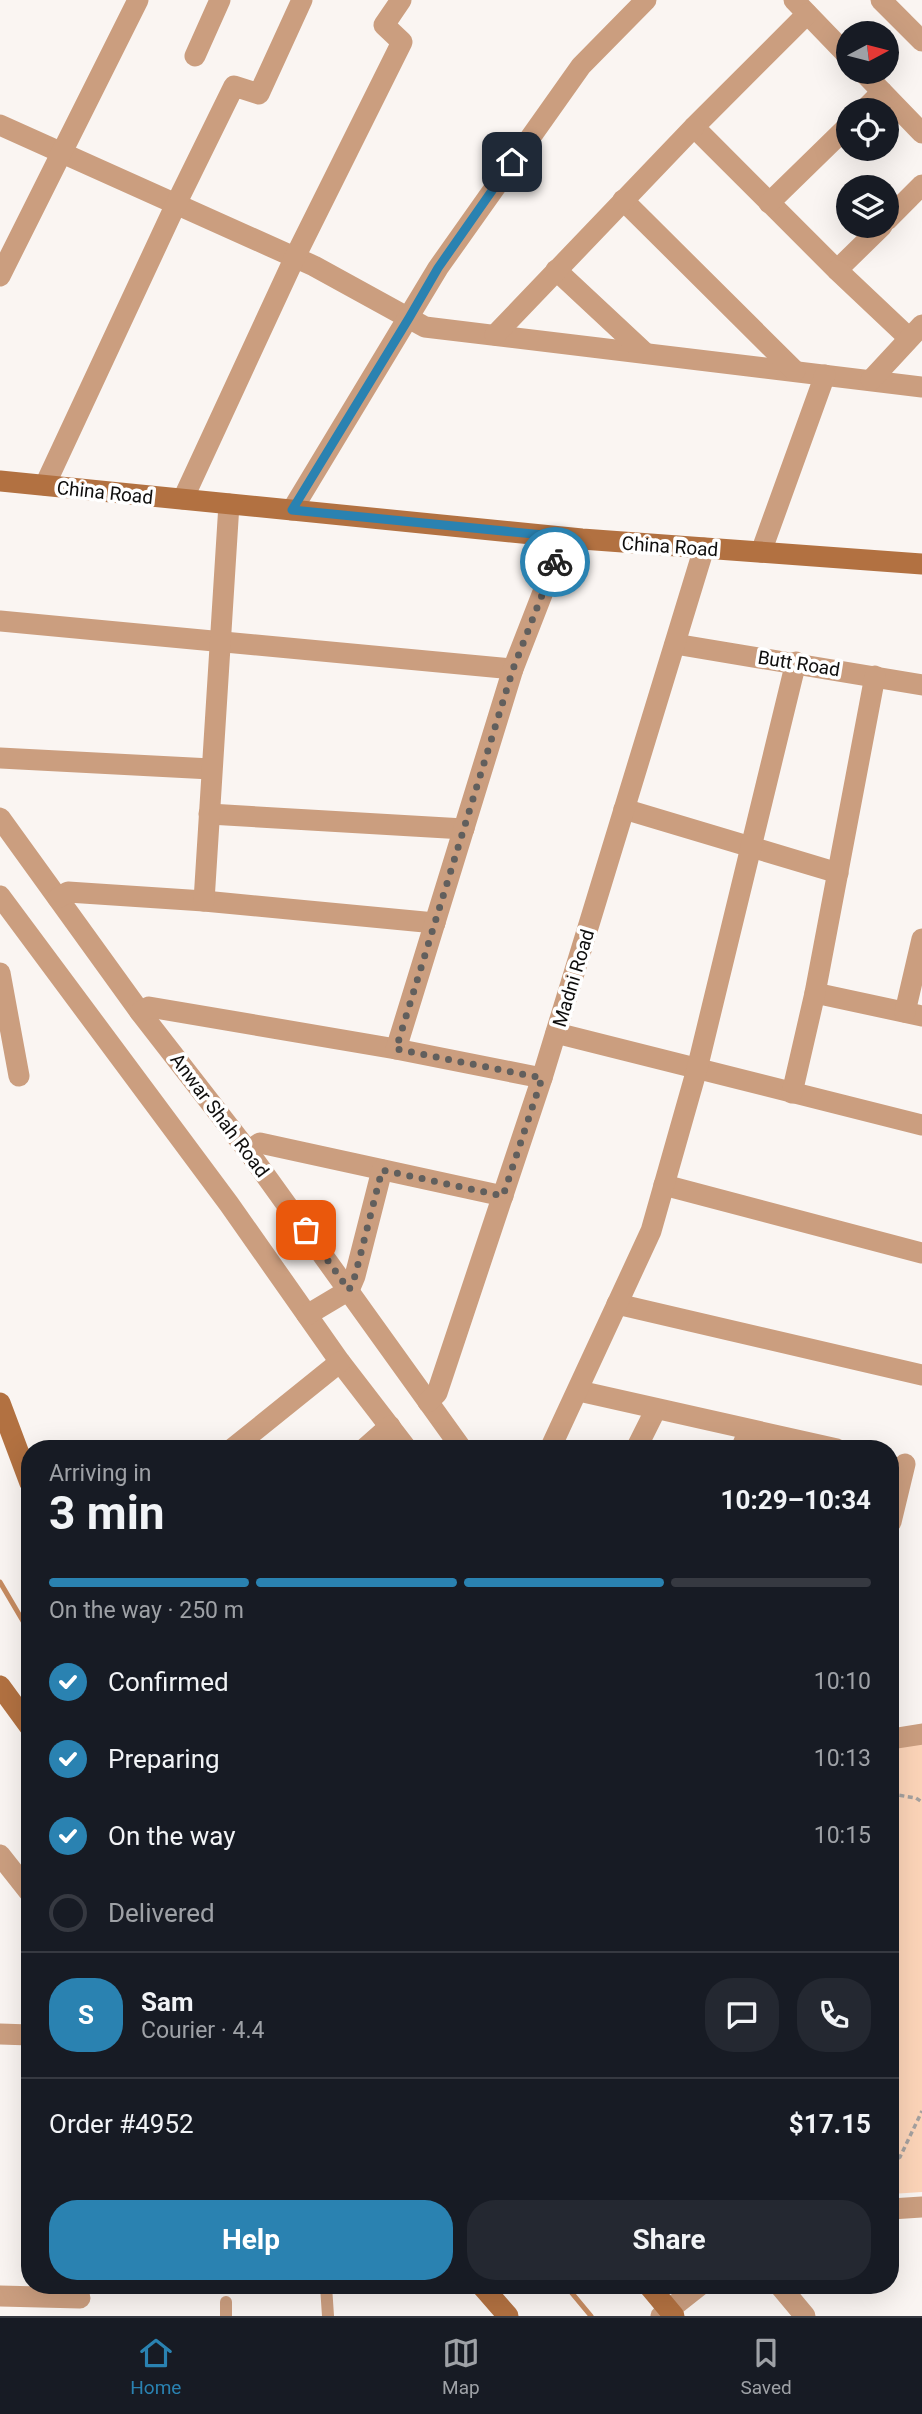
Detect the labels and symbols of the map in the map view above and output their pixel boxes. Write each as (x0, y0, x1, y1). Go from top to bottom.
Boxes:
north arrow (836, 21, 900, 84)
pin (482, 132, 542, 192)
street label: China Road (56, 476, 154, 509)
courier (520, 527, 590, 597)
street label: China Road (621, 532, 719, 561)
street label: Butt Road (756, 646, 842, 681)
street label: Madni Road (548, 926, 599, 1030)
street label: Anwar Shah Road (165, 1049, 274, 1182)
pin (276, 1200, 336, 1260)

